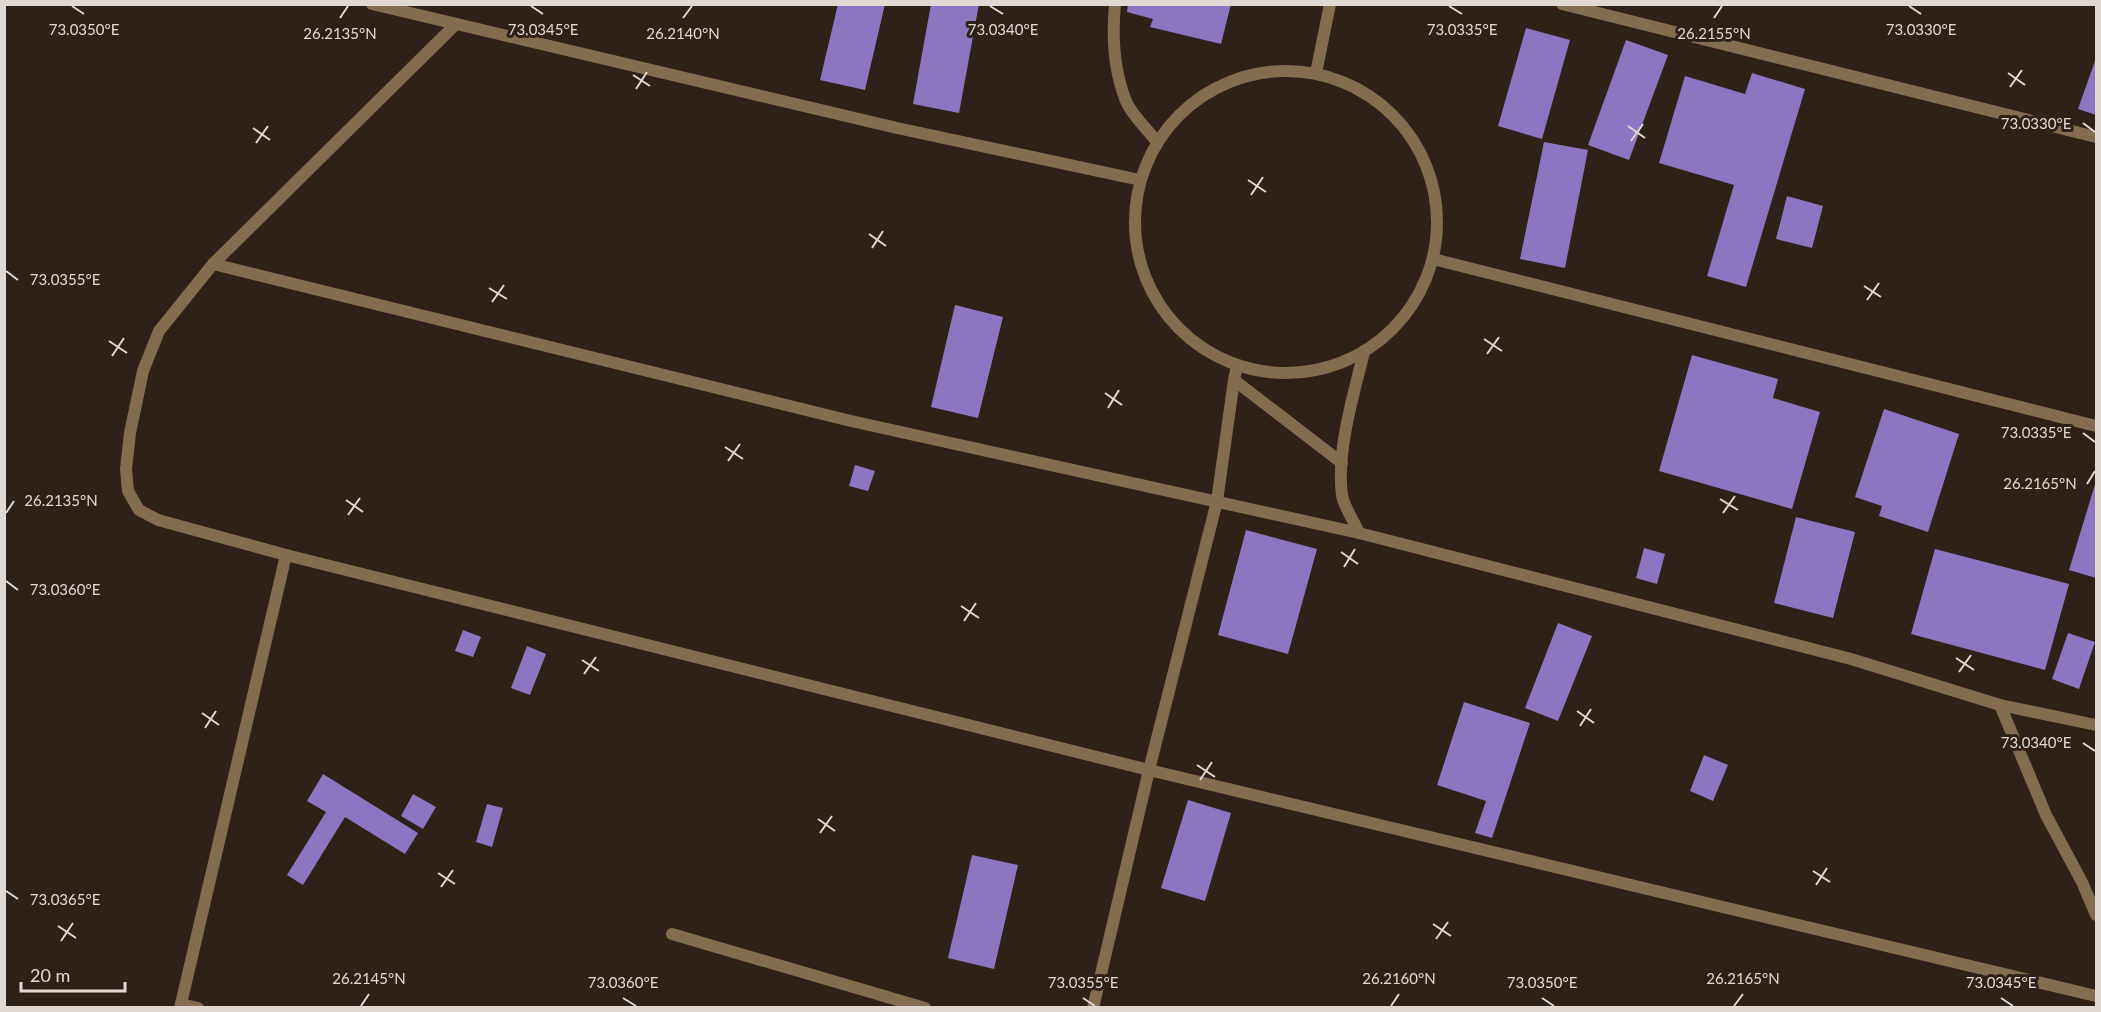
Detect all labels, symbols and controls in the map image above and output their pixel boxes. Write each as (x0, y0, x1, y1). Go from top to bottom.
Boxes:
text: 73.0350°E (49, 20, 119, 38)
text: 73.0345°E (508, 20, 578, 38)
text: 73.0340°E (968, 20, 1038, 38)
text: 73.0335°E (1427, 20, 1497, 38)
text: 73.0330°E (1886, 20, 1956, 38)
text: 26.2135°N (303, 24, 377, 42)
text: 26.2140°N (646, 24, 720, 42)
text: 26.2155°N (1677, 24, 1751, 42)
text: 73.0330°E (2001, 114, 2071, 132)
text: 73.0355°E (30, 270, 100, 288)
text: 73.0335°E (2001, 423, 2071, 441)
text: 26.2165°N (2003, 474, 2077, 492)
text: 26.2135°N (24, 491, 98, 509)
text: 73.0360°E (30, 580, 100, 598)
text: 73.0340°E (2001, 733, 2071, 751)
text: 73.0365°E (30, 890, 100, 908)
scale bar (21, 955, 124, 993)
text: 20 m (30, 964, 70, 986)
text: 26.2145°N (332, 969, 406, 987)
text: 26.2160°N (1362, 969, 1436, 987)
text: 26.2165°N (1706, 969, 1780, 987)
text: 73.0360°E (588, 973, 658, 991)
text: 73.0355°E (1048, 973, 1118, 991)
text: 73.0350°E (1507, 973, 1577, 991)
text: 73.0345°E (1966, 973, 2036, 991)

